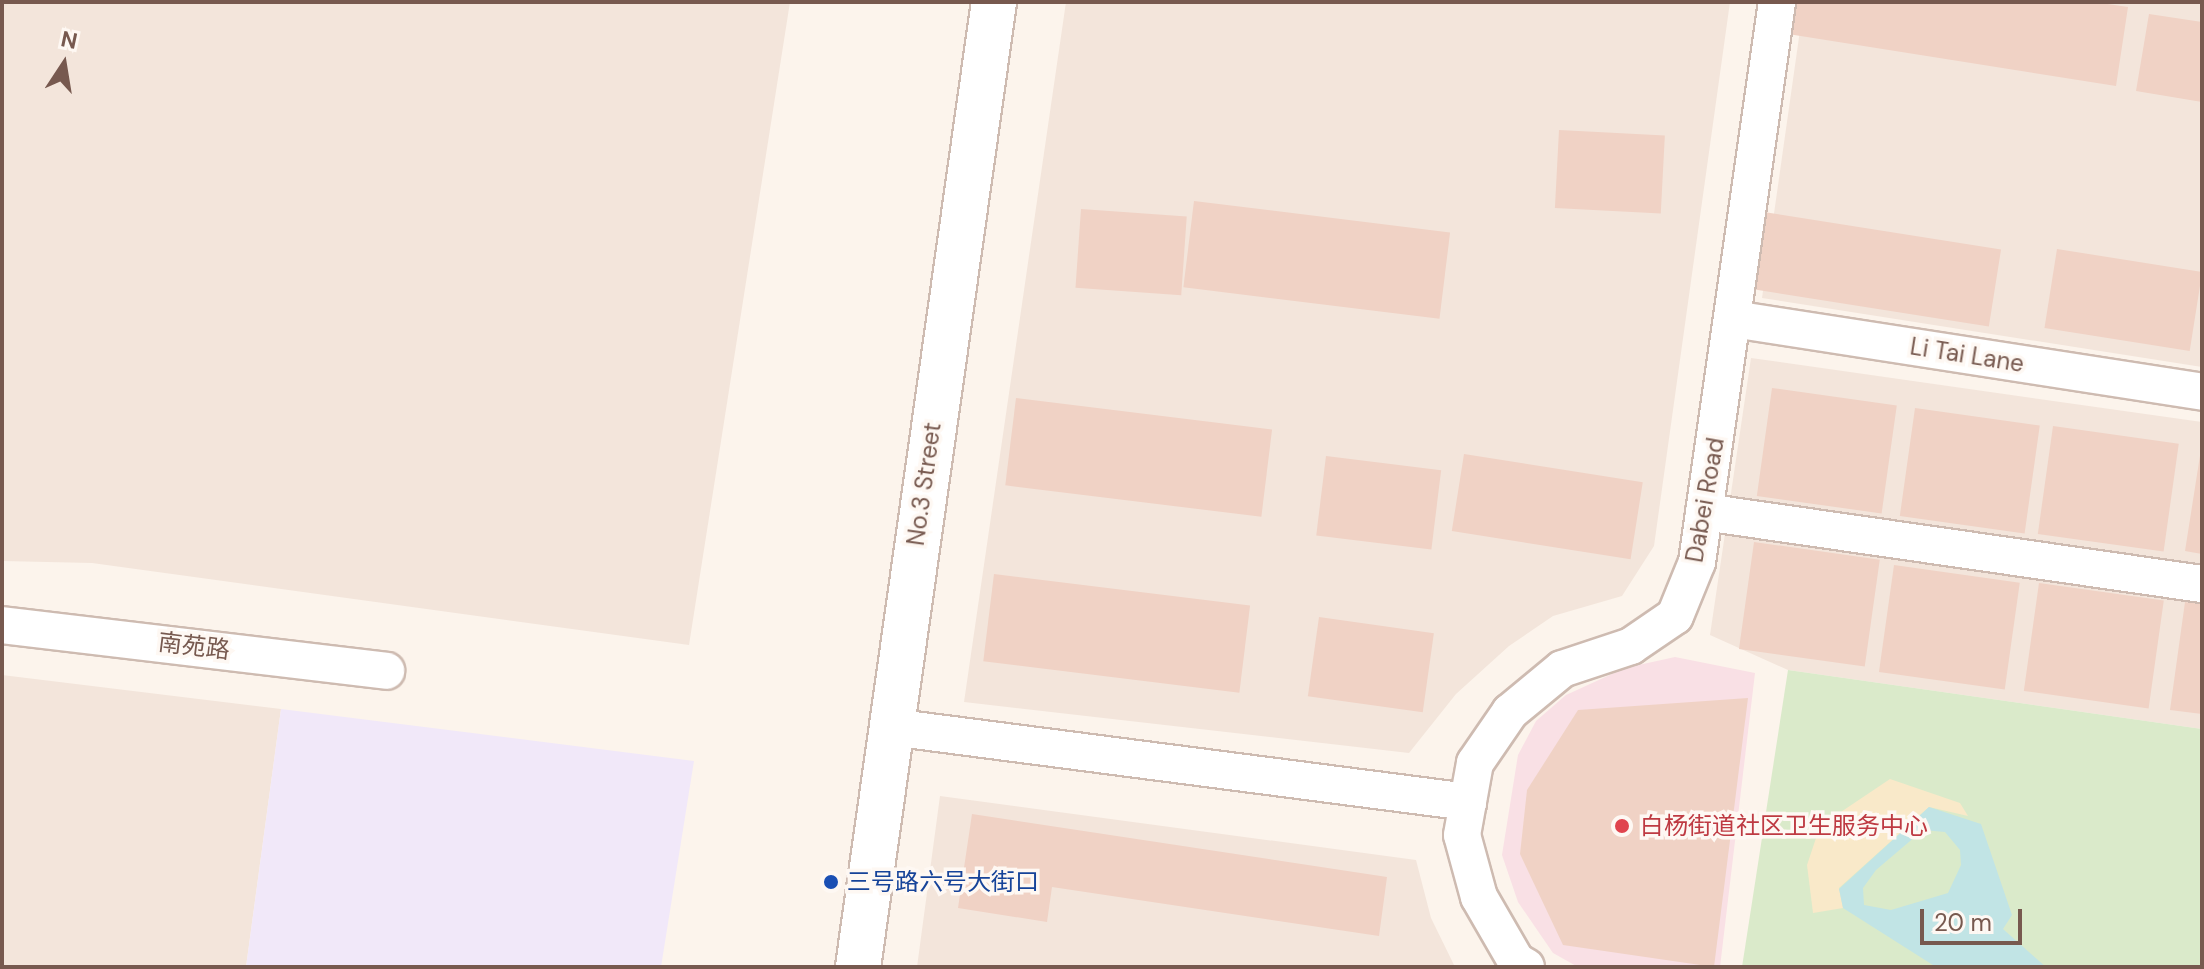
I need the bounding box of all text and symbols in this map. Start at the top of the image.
north arrow [24,24,104,104]
text: N [58,24,80,56]
street label: Li Tai Lane [1908,332,2026,378]
street label: No.3 Street [901,421,947,547]
street label: Dabei Road [1680,435,1730,565]
street label: 南苑路 [157,627,231,665]
place label: 白杨街道社区卫生服务中心 [1640,812,1928,840]
marker: 白杨街道社区卫生服务中心 [1611,815,1633,837]
place label: 三号路六号大街口 [847,868,1039,896]
marker: 三号路六号大街口 [822,873,840,891]
scale bar [1924,893,2026,943]
text: 20 m [1934,907,1992,938]

